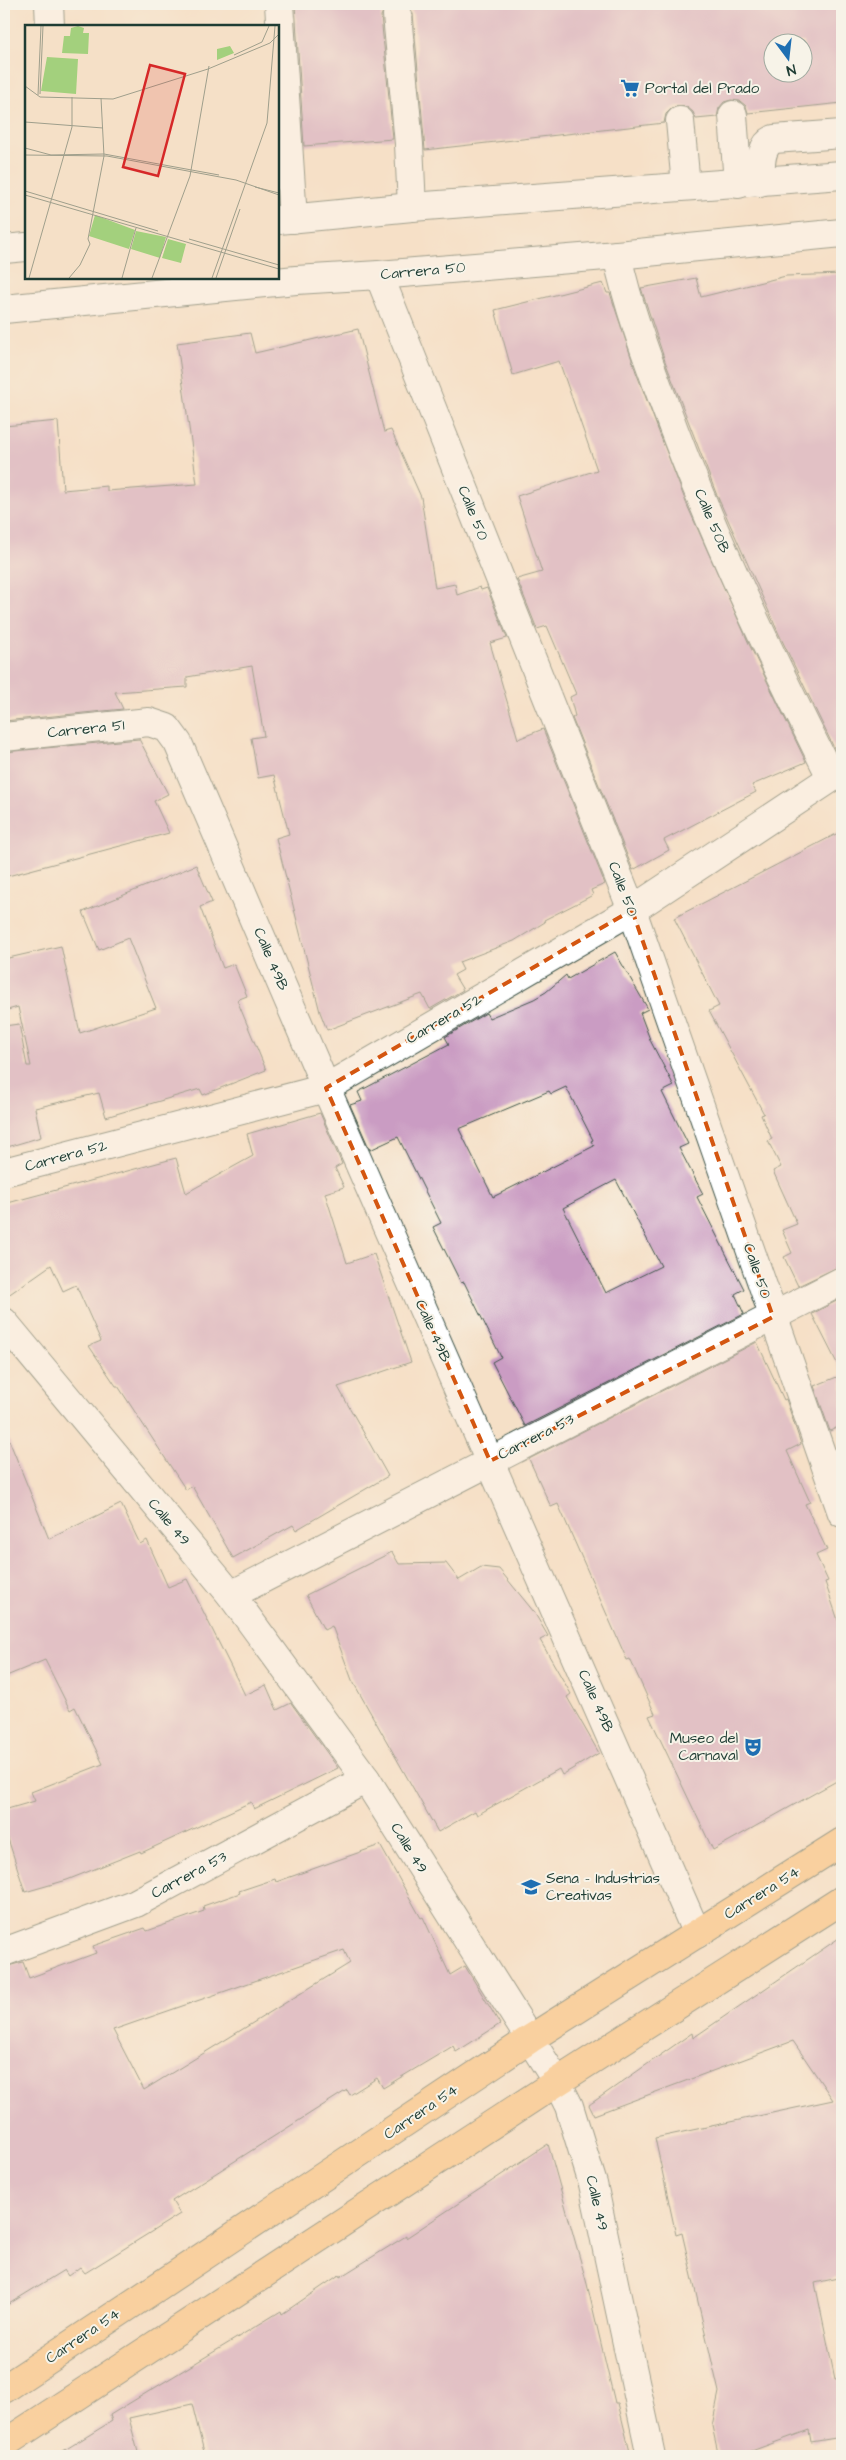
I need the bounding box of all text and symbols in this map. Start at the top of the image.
inset map [25,25,279,279]
north arrow [764,32,814,82]
text: N [784,59,798,80]
supermarket icon: Portal del Prado [619,77,641,99]
place label: Portal del Prado [645,78,760,99]
street label: Carrera 50 [380,257,467,285]
street label: Calle 50 [453,483,494,544]
street label: Calle 50B [689,486,735,557]
street label: Carrera 51 [46,715,126,743]
street label: Calle 50 [603,859,643,920]
street label: Calle 49B [248,924,294,994]
street label: Carrera 52 [402,989,486,1049]
street label: Carrera 52 [23,1135,110,1177]
street label: Calle 50 [738,1241,776,1302]
street label: Calle 49B [410,1296,456,1366]
street label: Carrera 53 [494,1409,578,1465]
street label: Calle 49 [143,1494,195,1550]
street label: Calle 49B [573,1666,619,1736]
place label: Museo del Carnaval [670,1728,738,1766]
theatre icon: Museo del Carnaval [742,1736,764,1758]
street label: Calle 49 [385,1819,433,1877]
street label: Carrera 53 [147,1846,231,1904]
street label: Carrera 54 [720,1861,804,1925]
place label: Sena - Industrias Creativas [546,1868,660,1906]
school or university icon: Sena - Industrias Creativas [520,1876,542,1898]
street label: Carrera 54 [380,2079,462,2145]
street label: Calle 49 [580,2173,614,2233]
street label: Carrera 54 [42,2303,124,2369]

